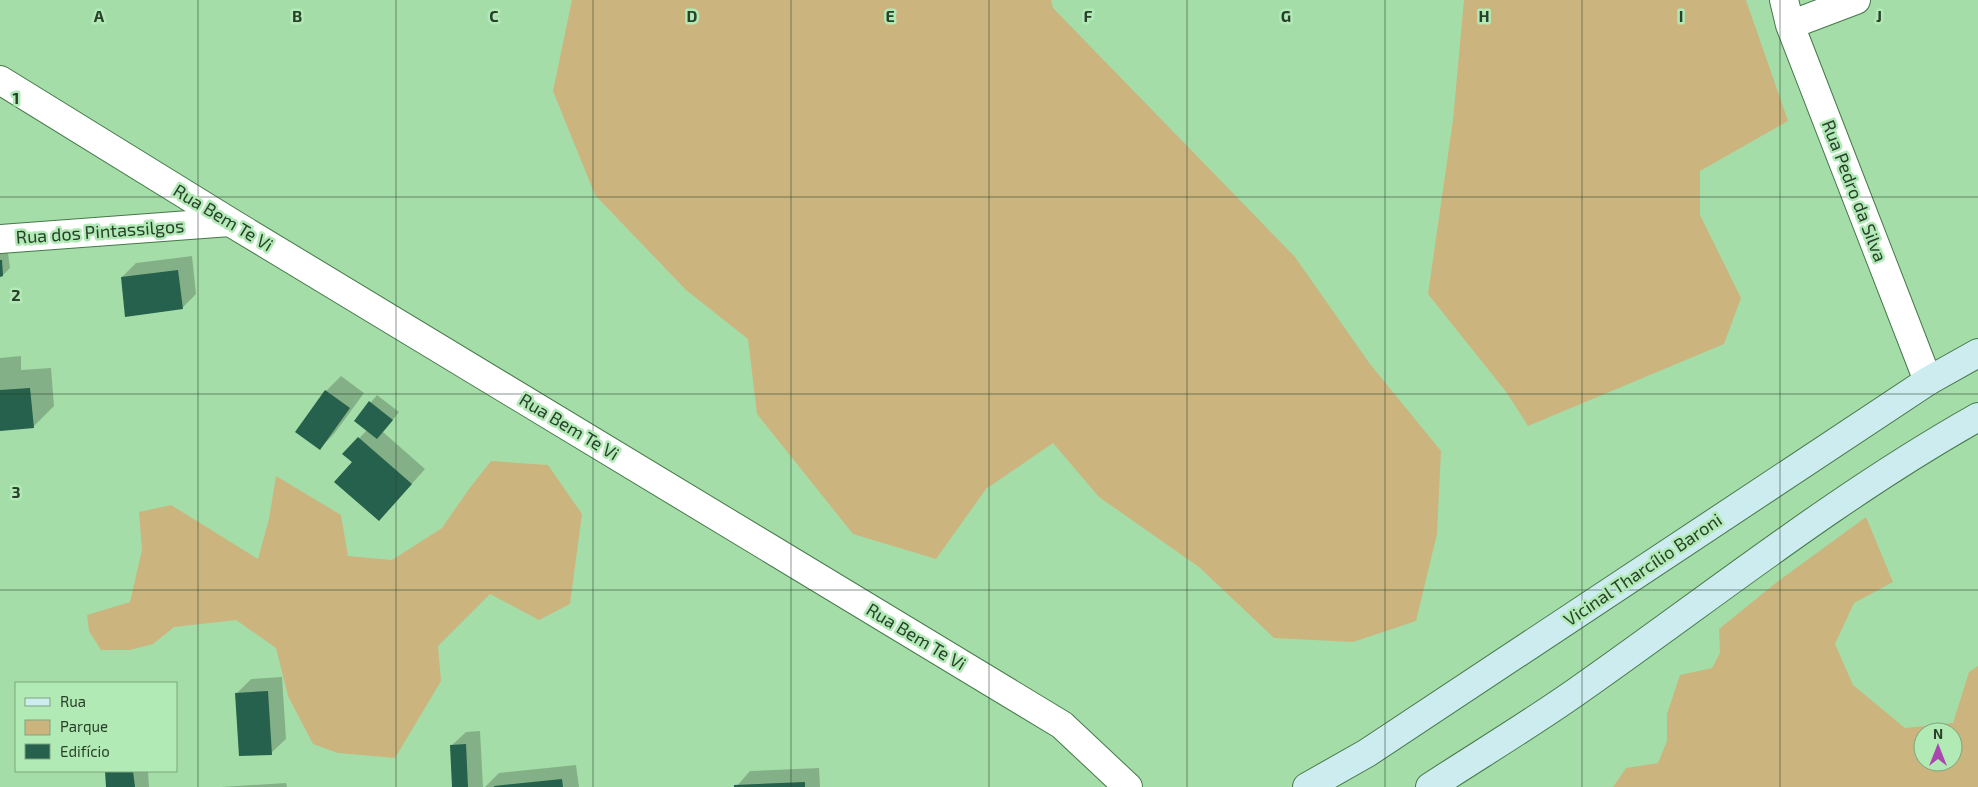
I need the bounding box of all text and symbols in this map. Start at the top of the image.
text: A [94,6,105,25]
text: B [292,6,302,25]
text: C [489,6,499,25]
text: D [687,6,698,25]
text: E [885,6,895,25]
text: F [1084,6,1093,25]
text: G [1281,6,1291,25]
text: H [1478,6,1490,25]
text: I [1679,6,1683,25]
text: J [1876,6,1882,25]
text: 1 [13,88,19,107]
street label: Rua Pedro da Silva [1818,117,1892,265]
street label: Rua Bem Te Vi [170,179,277,256]
street label: Rua dos Pintassilgos [15,214,185,248]
text: 2 [11,285,21,304]
street label: Rua Bem Te Vi [516,388,623,465]
text: 3 [11,482,21,501]
street label: Vicinal Tharcílio Baroni [1559,508,1726,630]
street label: Rua Bem Te Vi [863,598,970,675]
legend [15,682,178,772]
text: Rua [60,692,86,710]
text: Parque [60,717,108,735]
north arrow [1913,722,1963,772]
text: N [1933,725,1943,742]
text: Edifício [60,742,110,760]

